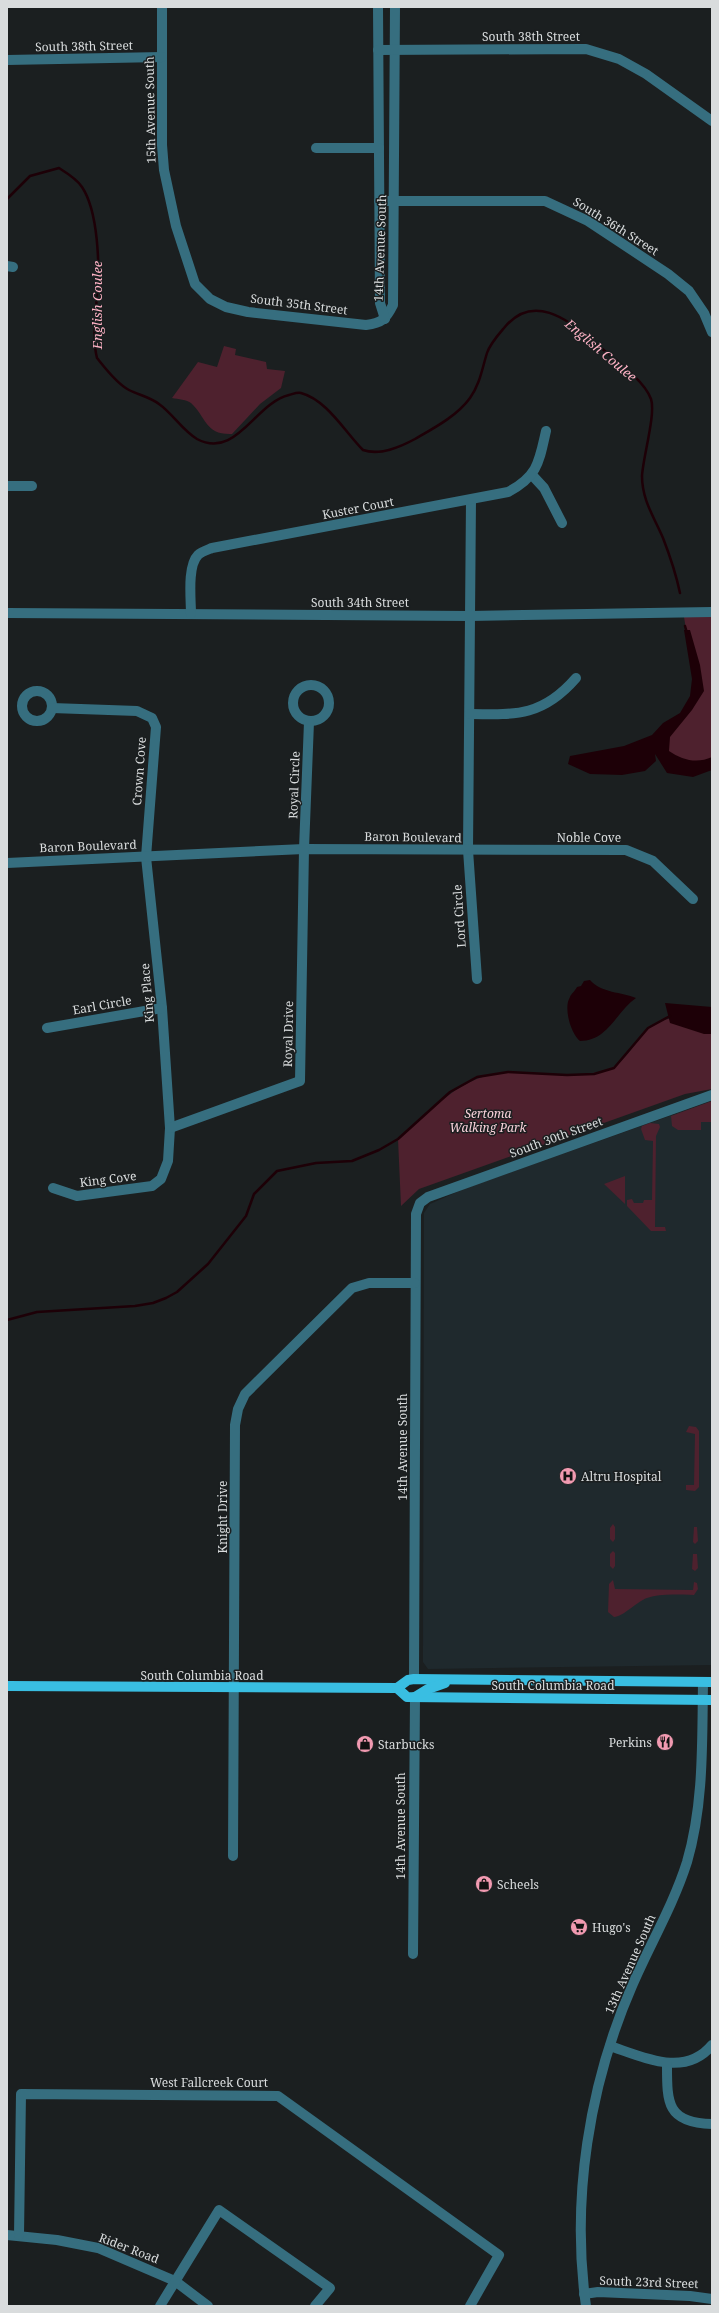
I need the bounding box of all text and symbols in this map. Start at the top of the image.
street label: South 38th Street [482,28,580,45]
street label: South 38th Street [35,37,133,55]
street label: 15th Avenue South [141,56,159,164]
street label: South 36th Street [570,193,662,259]
street label: 14th Avenue South [370,194,390,302]
water label: English Coulee [88,260,106,350]
street label: South 35th Street [249,290,349,318]
water label: English Coulee [561,314,641,386]
street label: Kuster Court [321,493,395,523]
street label: South 34th Street [311,594,409,611]
street label: Crown Cove [128,736,150,806]
street label: Royal Circle [284,751,304,819]
street label: Baron Boulevard [364,828,462,846]
street label: Noble Cove [557,829,621,846]
street label: Baron Boulevard [39,836,138,856]
street label: Lord Circle [448,884,470,948]
street label: King Place [136,963,158,1023]
street label: Earl Circle [71,991,133,1019]
street label: Royal Drive [279,1001,297,1067]
park label: Sertoma Walking Park [450,1105,528,1136]
street label: South 30th Street [507,1112,605,1162]
street label: King Cove [79,1167,137,1191]
street label: 14th Avenue South [394,1393,411,1501]
hospital icon: Altru Hospital [558,1466,578,1486]
place label: Altru Hospital [581,1468,662,1485]
street label: Knight Drive [214,1481,231,1554]
street label: South Columbia Road [140,1667,264,1684]
street label: South Columbia Road [491,1677,615,1694]
restaurant icon: Perkins [655,1732,675,1752]
shop icon: Starbucks [355,1734,375,1754]
place label: Perkins [609,1734,652,1751]
place label: Starbucks [378,1736,435,1753]
street label: 14th Avenue South [392,1772,409,1880]
shop icon: Scheels [474,1874,494,1894]
place label: Scheels [497,1876,539,1893]
street label: 13th Avenue South [600,1911,660,2016]
supermarket icon: Hugo's [569,1917,589,1937]
place label: Hugo's [592,1919,631,1936]
street label: West Fallcreek Court [150,2074,268,2091]
street label: Rider Road [96,2229,162,2267]
street label: South 23rd Street [599,2272,699,2292]

